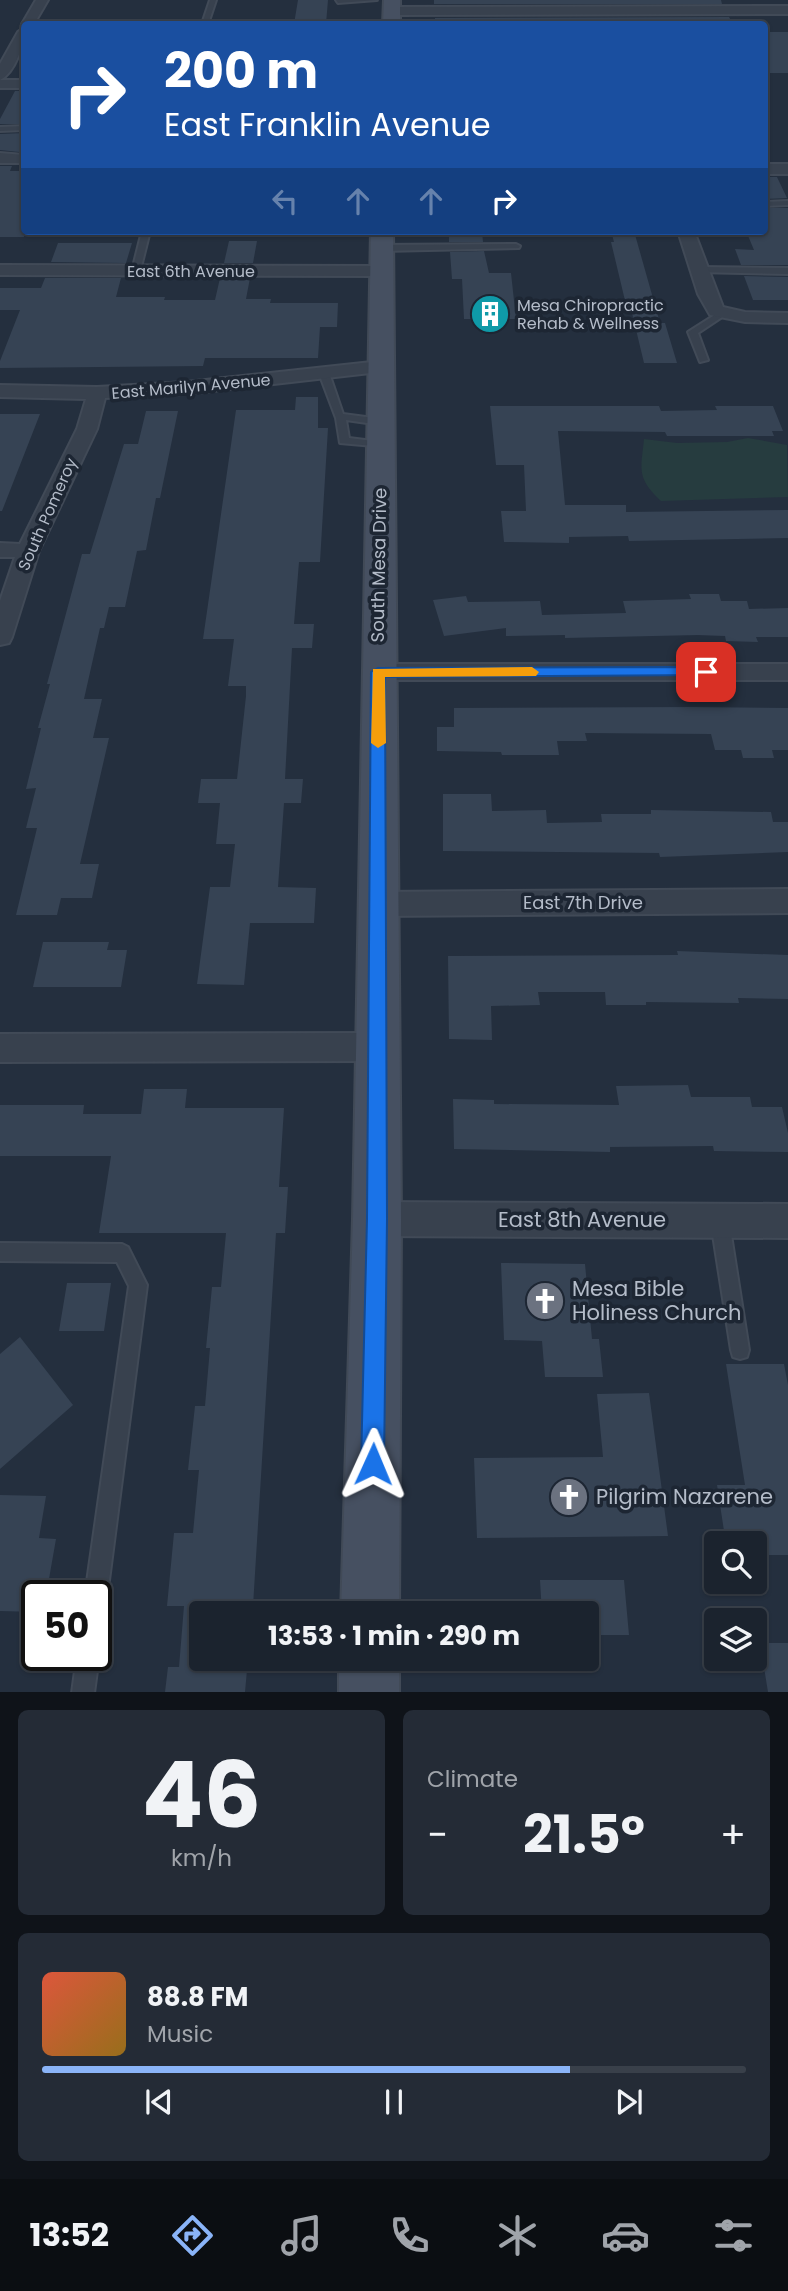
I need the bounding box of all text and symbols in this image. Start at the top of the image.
text: 200 m [164,37,318,105]
icon: right [49,49,140,140]
text: East Franklin Avenue [164,102,491,147]
icon: left [266,182,304,220]
icon: ahead [339,182,377,220]
icon: ahead [412,182,450,220]
icon: right [485,182,523,220]
street label: East 6th Avenue [127,260,255,283]
building icon: Mesa Chiropractic Rehab & Wellness [469,293,511,335]
place label: Mesa Chiropractic Rehab & Wellness [517,294,664,335]
street label: East Marilyn Avenue [111,368,272,405]
street label: South Pomeroy [12,454,83,574]
street label: South Mesa Drive [365,487,392,643]
pin [676,642,736,702]
icon: arrive [687,653,725,691]
street label: East 7th Drive [523,890,643,915]
street label: East 8th Avenue [498,1205,666,1234]
place label: Mesa Bible Holiness Church [572,1274,741,1327]
church icon: Mesa Bible Holiness Church [524,1280,566,1322]
position arrow [336,1427,410,1501]
church icon: Pilgrim Nazarene [548,1476,590,1518]
place label: Pilgrim Nazarene [596,1482,773,1511]
map controls [704,1531,767,1671]
button: search [704,1531,767,1594]
speed limit sign: 50 [21,1580,112,1671]
button: layers [704,1608,767,1671]
text: 13:53 · 1 min · 290 m [268,1618,520,1654]
text: 46 [142,1731,261,1859]
text: Climate [427,1763,518,1795]
text: 21.5° [523,1798,645,1871]
text: − [427,1808,448,1861]
text: + [720,1808,746,1861]
text: km/h [171,1842,232,1874]
text: 88.8 FM [147,1979,248,2015]
text: Music [147,2018,213,2050]
icon: previous [140,2083,178,2121]
icon: pause [375,2083,413,2121]
icon: next [610,2083,648,2121]
icon: directions [168,2211,217,2260]
icon: music [277,2211,326,2260]
icon: phone [385,2211,434,2260]
icon: climate [493,2211,542,2260]
icon: car [601,2211,650,2260]
icon: filters [709,2211,758,2260]
text: 13:52 [30,2212,109,2257]

